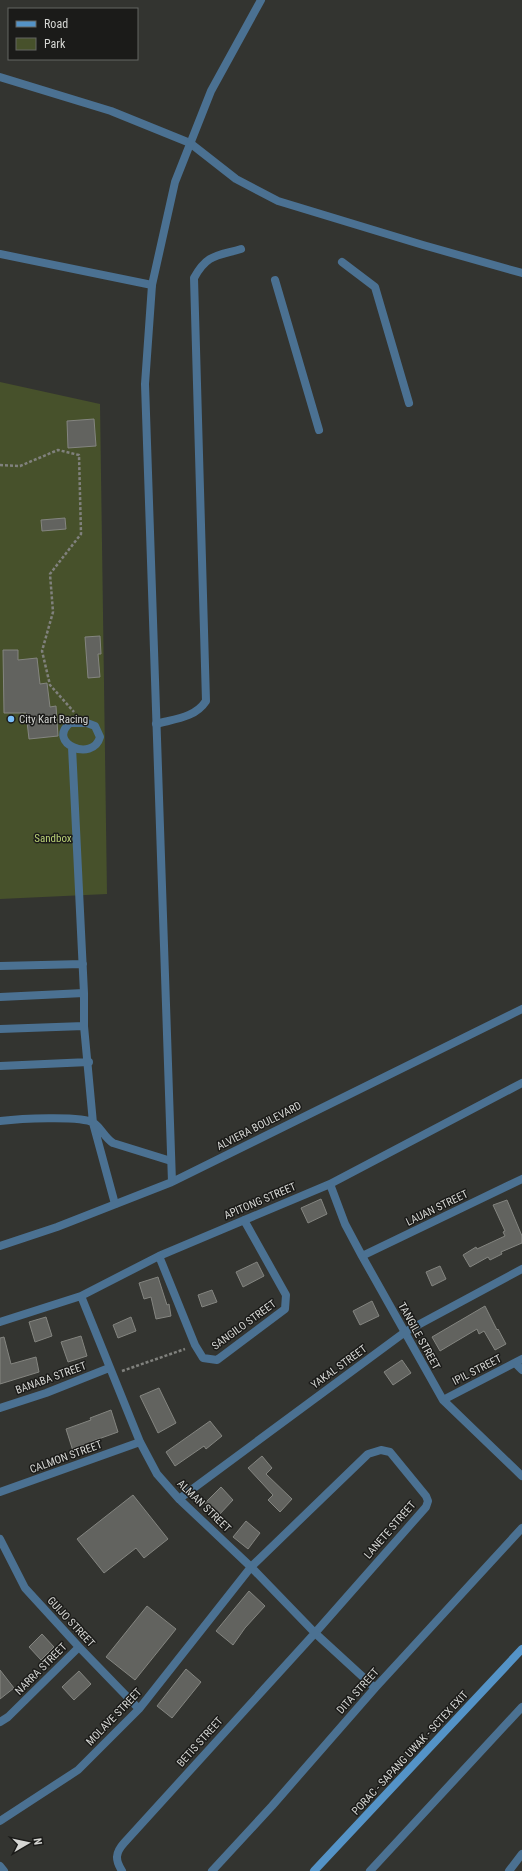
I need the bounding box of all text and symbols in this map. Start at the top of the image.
legend [8,8,138,60]
text: Road [44,17,68,31]
text: Park [44,37,66,51]
place label: City Kart Racing [19,713,88,726]
marker: City Kart Racing [6,714,16,724]
park label: Sandbox [34,832,72,845]
street label: ALVIERA BOULEVARD [214,1099,304,1153]
street label: APITONG STREET [222,1180,298,1222]
street label: LAUAN STREET [404,1187,470,1229]
street label: SANGILO STREET [209,1297,279,1353]
street label: TANGILE STREET [395,1300,443,1372]
street label: YAKAL STREET [309,1342,370,1392]
street label: IPIL STREET [450,1352,504,1388]
street label: BANABA STREET [14,1359,88,1397]
street label: CALMON STREET [28,1438,104,1476]
street label: ALMAN STREET [174,1477,234,1535]
street label: LANETE STREET [362,1498,419,1561]
street label: GUIJO STREET [44,1594,98,1650]
street label: NARRA STREET [12,1640,70,1698]
street label: DITA STREET [334,1665,382,1717]
street label: MOLAVE STREET [84,1686,145,1748]
street label: PORAC - SAPANG UWAK - SCTEX EXIT [349,1688,471,1818]
street label: BETIS STREET [174,1714,226,1770]
north arrow [8,1823,48,1863]
text: N [30,1837,44,1846]

